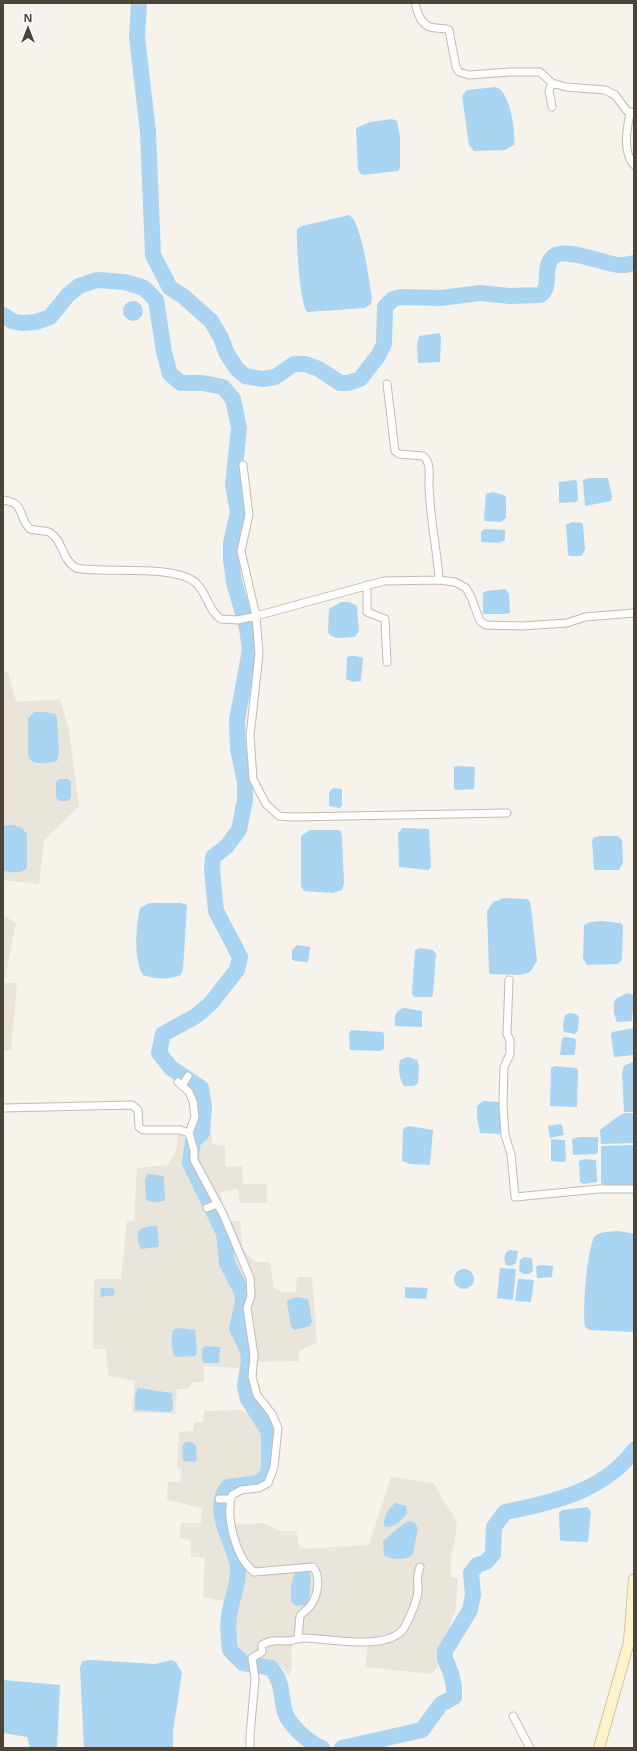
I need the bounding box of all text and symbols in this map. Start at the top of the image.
north arrow [8,8,48,48]
text: N [24,10,32,25]

